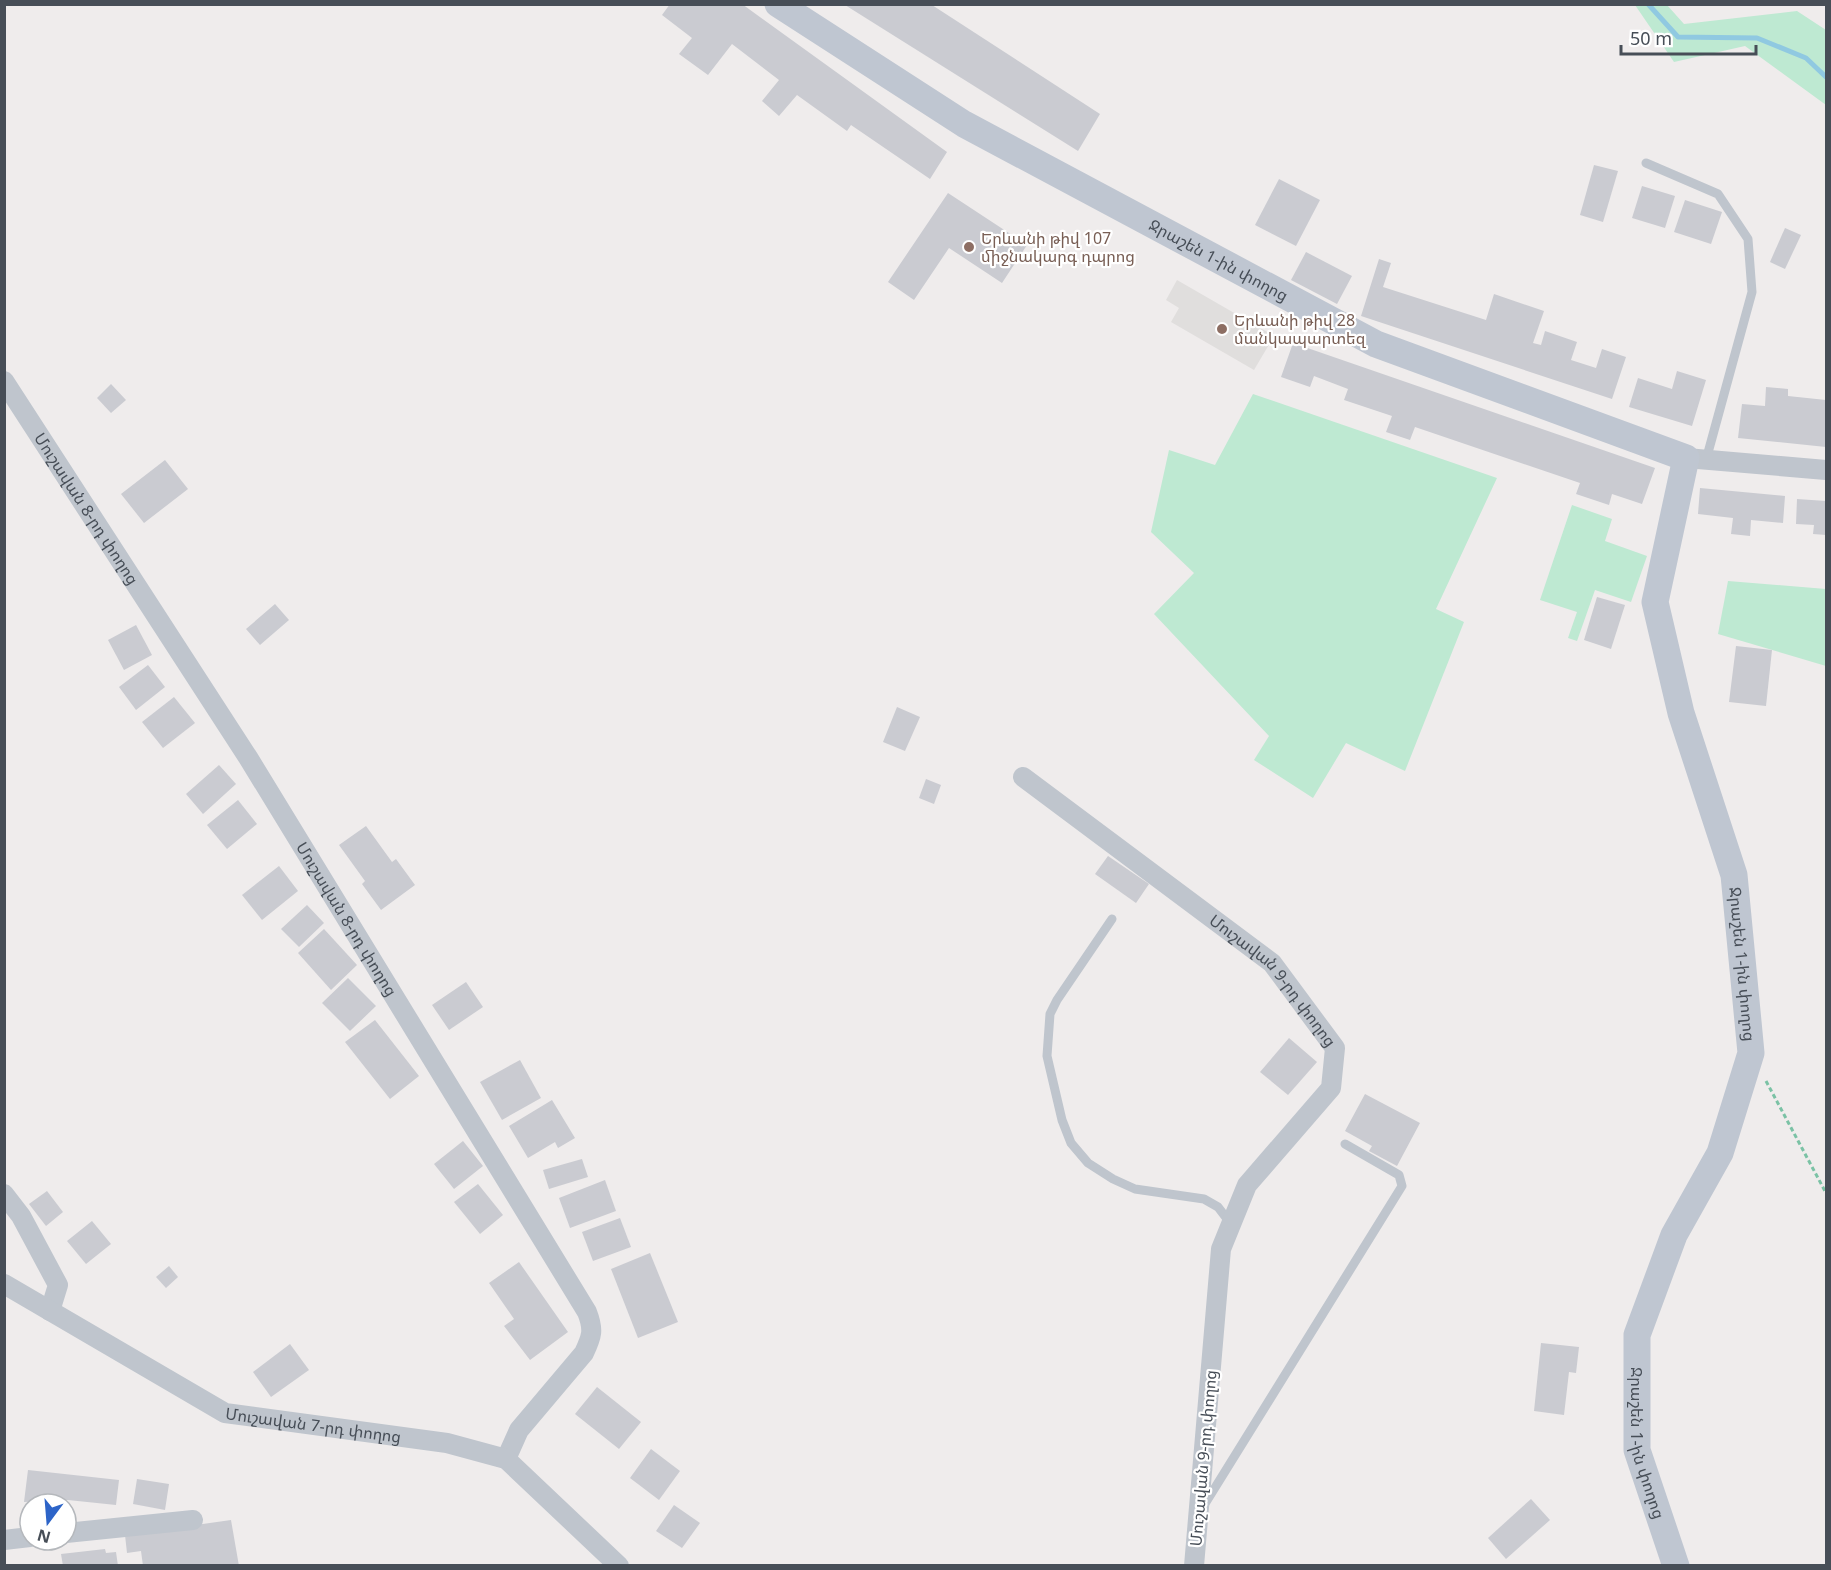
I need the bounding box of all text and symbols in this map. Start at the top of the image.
scale bar [1621,18,1756,56]
text: 50 m [1630,26,1672,50]
street label: Ջրաշեն 1-ին փողոց [1145,214,1292,306]
place label: Երևանի թիվ 107 միջնակարգ դպրոց [981,227,1135,267]
marker: Երևանի թիվ 107 միջնակարգ դպրոց [962,240,976,254]
place label: Երևանի թիվ 28 մանկապարտեզ [1234,309,1367,349]
marker: Երևանի թիվ 28 մանկապարտեզ [1215,322,1229,336]
street label: Մուշավան 8-րդ փողոց [29,428,144,589]
street label: Մուշավան 8-րդ փողոց [291,838,402,1000]
street label: Ջրաշեն 1-ին փողոց [1724,886,1761,1042]
street label: Մուշավան 9-րդ փողոց [1205,909,1341,1051]
street label: Ջրաշեն 1-ին փողոց [1625,1367,1670,1522]
street label: Մուշավան 9-րդ փողոց [1184,1369,1222,1547]
street label: Մուշավան 7-րդ փողոց [224,1402,403,1448]
north arrow [18,1492,78,1552]
text: N [35,1524,53,1549]

